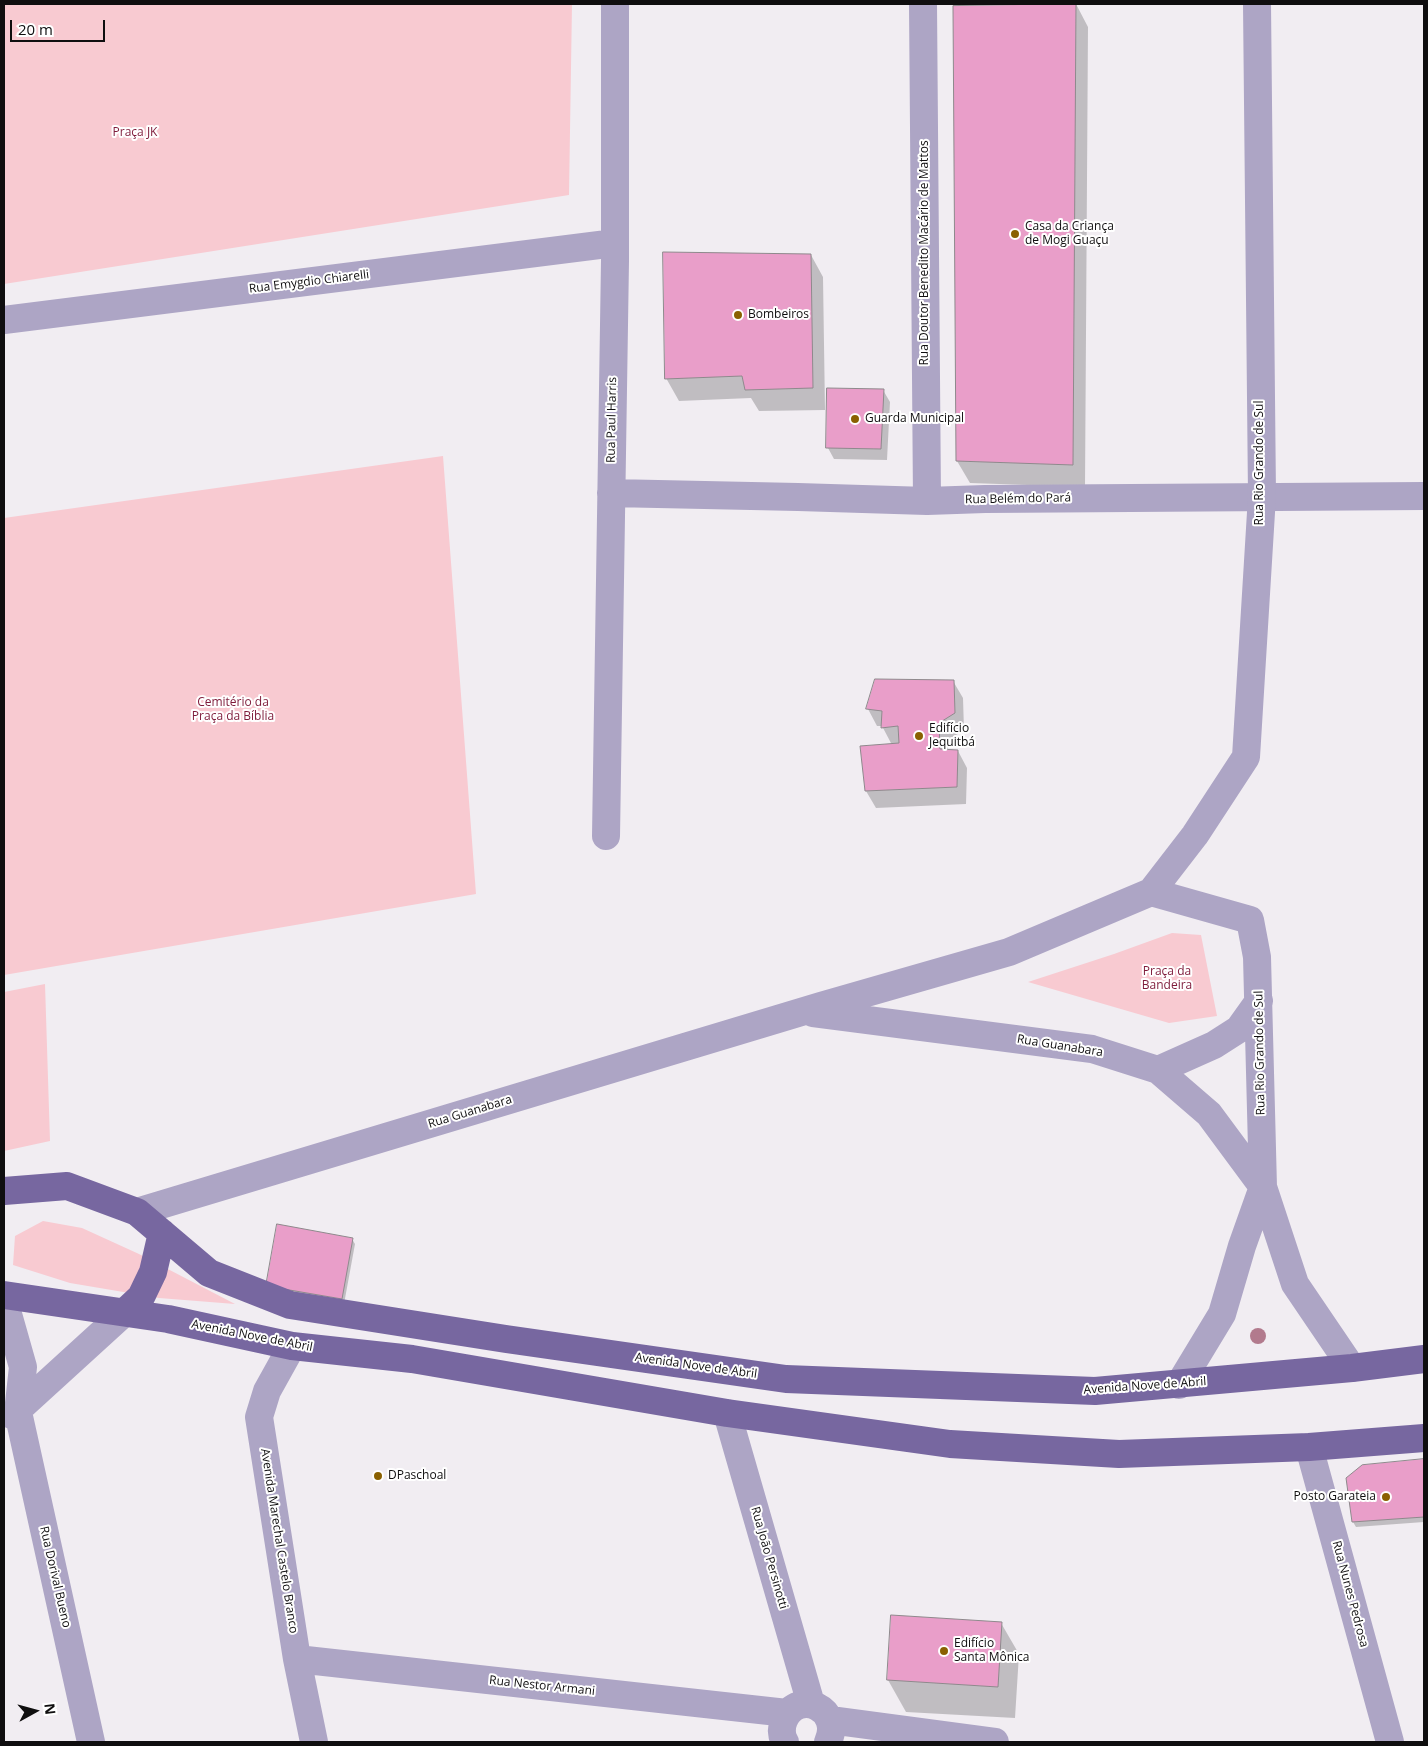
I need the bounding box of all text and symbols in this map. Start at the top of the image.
scale bar [12,10,108,42]
text: 20 m [18,19,53,39]
park label: Praça JK [113,126,157,140]
street label: Rua Doutor Benedito Macário de Mattos [918,140,932,366]
place label: Casa da Criança de Mogi Guaçu [1025,220,1114,248]
marker: Casa da Criança de Mogi Guaçu [1009,228,1021,240]
street label: Rua Emygdio Chiarelli [248,267,370,297]
place label: Bombeiros [748,308,809,322]
marker: Bombeiros [732,309,744,321]
street label: Rua Paul Harris [604,377,620,463]
street label: Rua Rio Grando de Sul [1253,401,1267,525]
place label: Guarda Municipal [865,412,964,426]
marker: Guarda Municipal [849,413,861,425]
street label: Rua Belém do Pará [965,491,1071,507]
park label: Cemitério da Praça da Bíblia [192,696,274,724]
place label: Edifício Jequitbá [929,722,975,750]
marker: Edifício Jequitbá [913,730,925,742]
park label: Praça da Bandeira [1142,965,1192,993]
street label: Rua Rio Grando de Sul [1252,990,1268,1116]
street label: Rua Guanabara [1016,1032,1104,1060]
street label: Rua Guanabara [426,1092,514,1132]
street label: Avenida Nove de Abril [190,1317,314,1355]
street label: Avenida Nove de Abril [634,1350,758,1382]
street label: Avenida Nove de Abril [1083,1375,1207,1397]
street label: Avenida Marechal Castelo Branco [257,1448,301,1634]
place label: DPaschoal [388,1469,446,1483]
marker: DPaschoal [372,1470,384,1482]
place label: Posto Garateia [1294,1490,1376,1504]
marker: Posto Garateia [1380,1491,1392,1503]
street label: Rua João Persinotti [748,1505,790,1611]
street label: Rua Dorival Bueno [36,1525,74,1629]
street label: Rua Nunes Pedrosa [1329,1539,1371,1649]
place label: Edifício Santa Mônica [954,1637,1029,1665]
marker: Edifício Santa Mônica [938,1645,950,1657]
street label: Rua Nestor Armani [488,1673,596,1699]
north arrow [10,1686,60,1736]
text: N [40,1702,61,1716]

